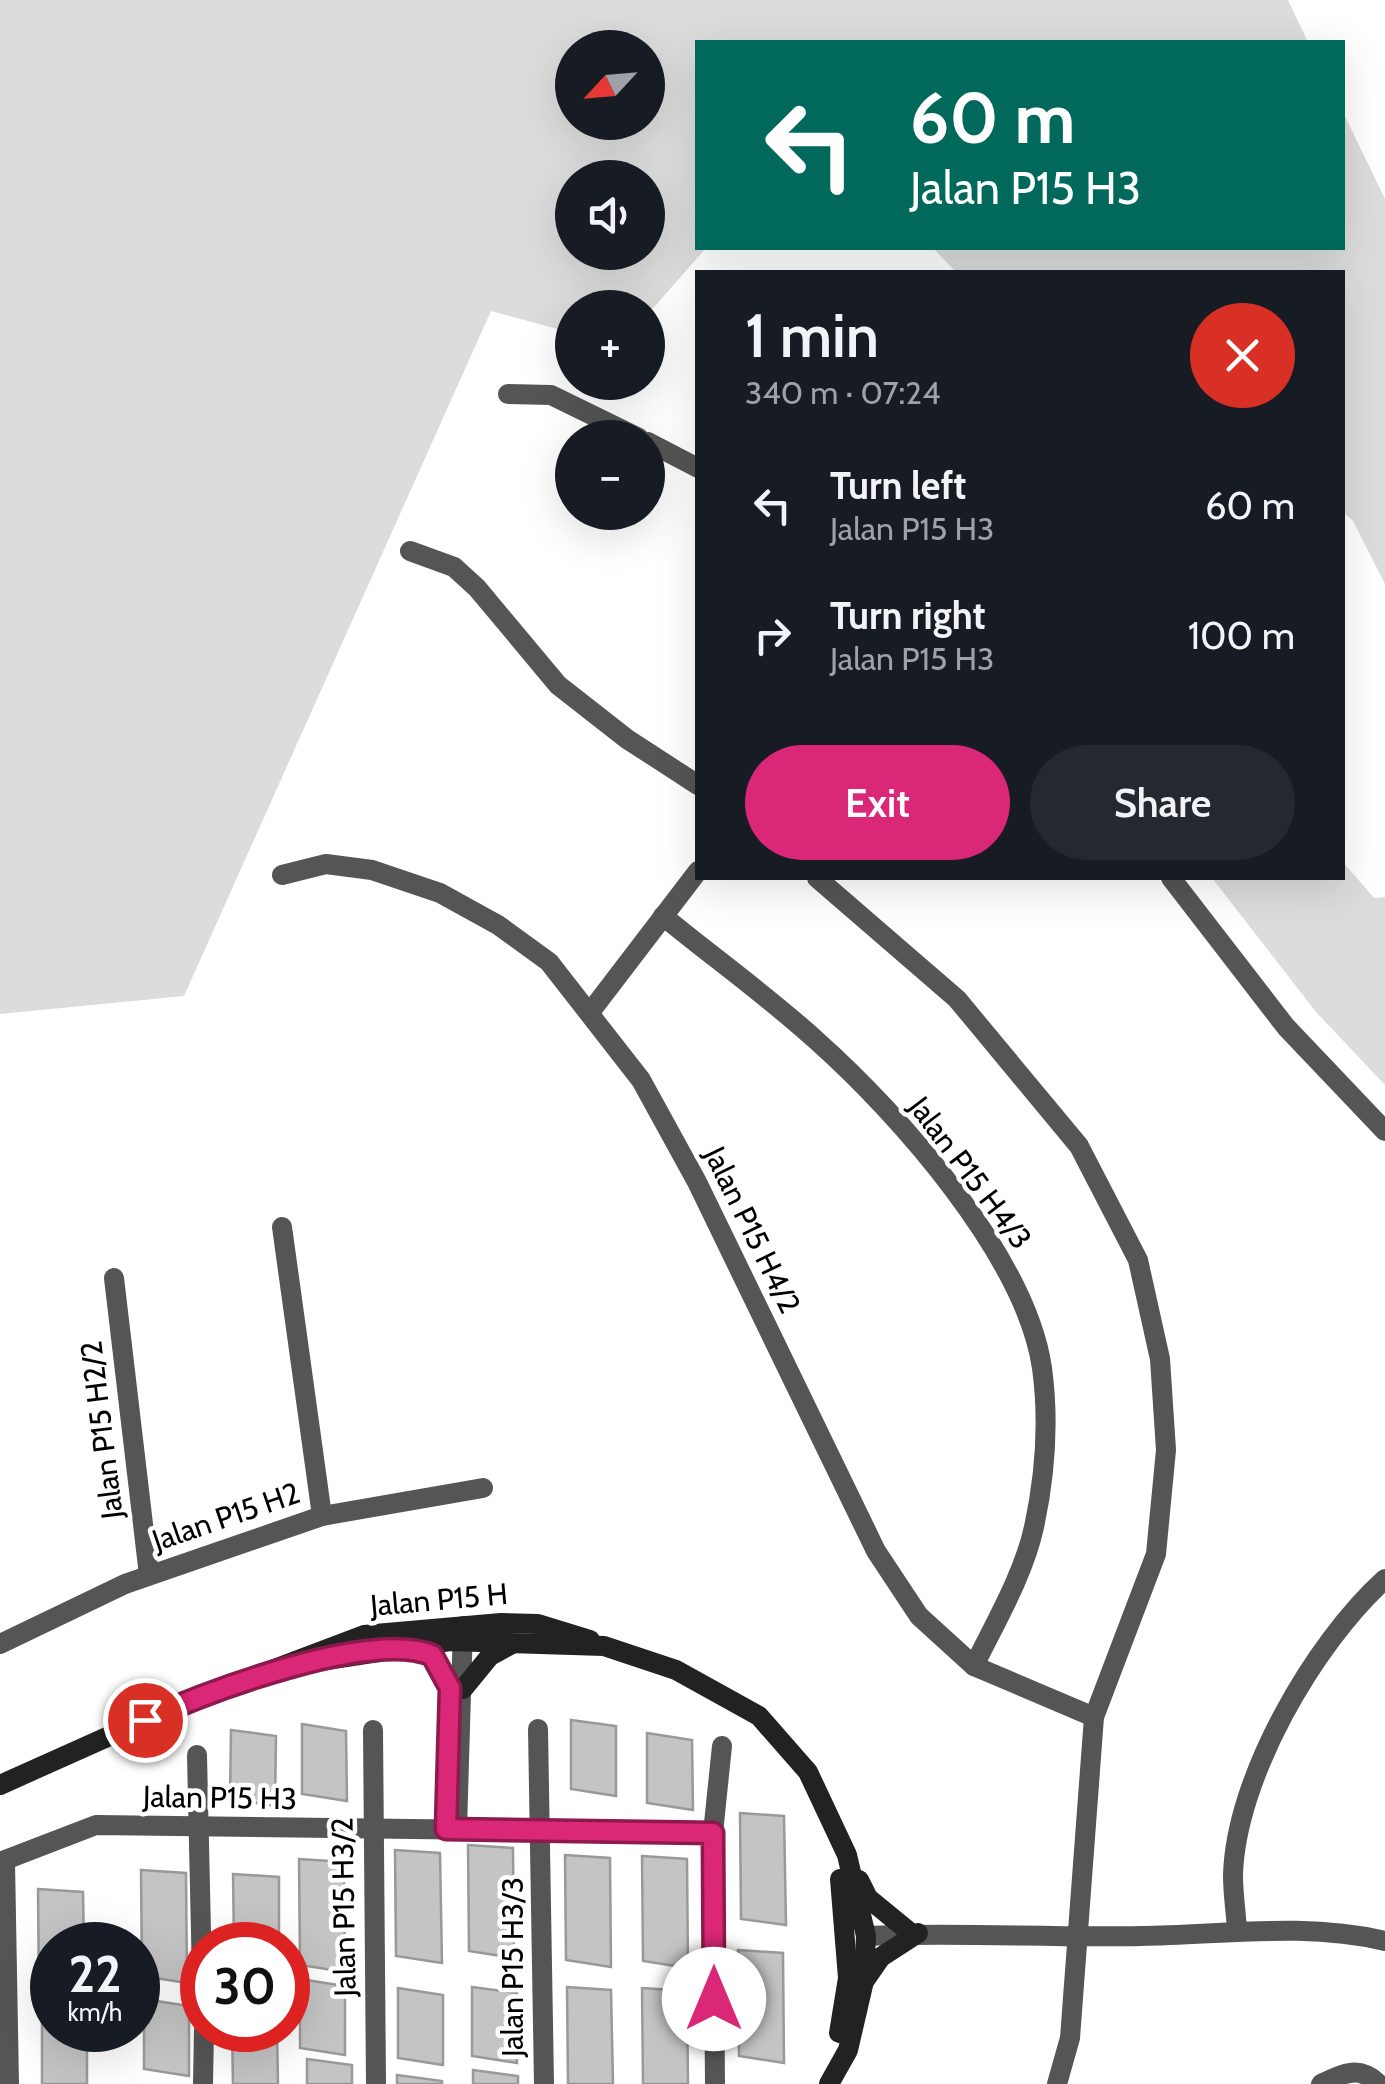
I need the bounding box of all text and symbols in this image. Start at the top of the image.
north arrow [555,30,665,140]
map controls [555,30,665,530]
text: 60 m [910,75,1075,161]
icon: left [745,80,875,210]
button: sound [555,160,665,270]
text: Jalan P15 H3 [910,161,1141,215]
button: + [555,290,665,400]
text: 1 min [745,299,879,372]
button: close [1190,303,1295,408]
text: 340 m · 07:24 [745,373,940,412]
button: − [555,420,665,530]
text: Turn left [830,462,966,509]
icon: left [745,478,800,533]
text: 60 m [1205,482,1295,529]
text: Jalan P15 H3 [830,509,994,548]
text: Turn right [830,592,986,639]
icon: right [745,608,800,663]
text: 100 m [1188,612,1295,659]
text: Jalan P15 H3 [830,639,994,678]
button: Exit [745,745,1010,860]
button: Share [1030,745,1295,860]
street label: Jalan P15 H4/3 [901,1088,1040,1256]
street label: Jalan P15 H4/2 [696,1140,809,1319]
street label: Jalan P15 H2/2 [72,1339,131,1522]
street label: Jalan P15 H2 [146,1474,304,1559]
street label: Jalan P15 H [368,1575,509,1624]
pin [103,1678,188,1763]
icon: arrive [118,1693,173,1748]
street label: Jalan P15 H3 [142,1778,297,1817]
street label: Jalan P15 H3/2 [323,1817,364,1998]
street label: Jalan P15 H3/3 [494,1877,531,2058]
speed limit sign: 30 [180,1922,310,2052]
text: 22 [69,1944,121,2005]
position arrow [662,1947,766,2051]
text: km/h [68,1997,122,2027]

